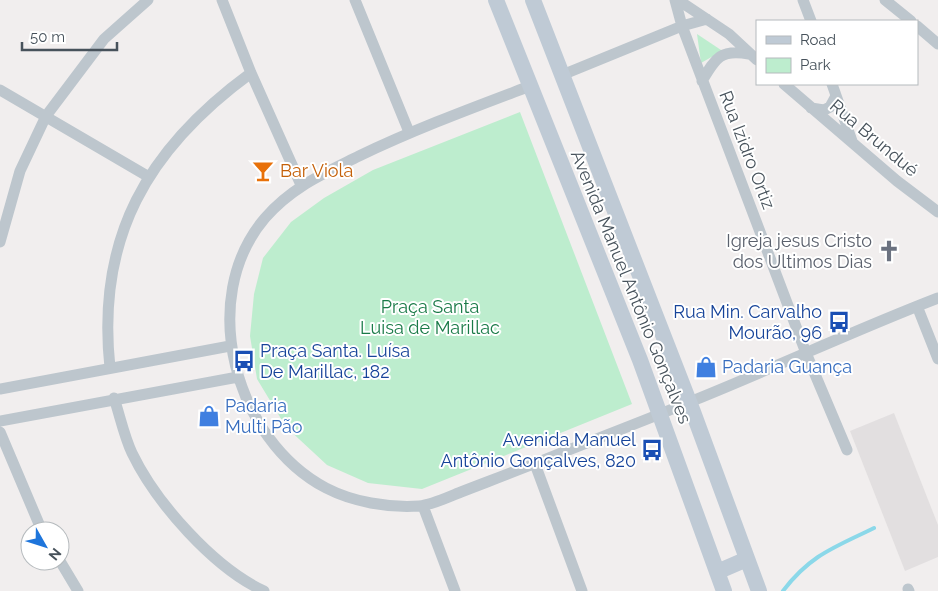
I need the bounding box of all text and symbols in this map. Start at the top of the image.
scale bar [22,20,118,52]
legend [756,20,918,85]
text: 50 m [30,28,65,46]
text: Road [800,31,836,49]
text: Park [800,56,831,74]
street label: Rua Izidro Ortiz [715,88,780,212]
street label: Rua Brundué [826,95,923,181]
street label: Avenida Manuel Antônio Gonçalves [567,147,696,427]
bar icon: Bar Viola [250,158,276,184]
place label: Bar Viola [280,160,353,181]
place label: Igreja jesus Cristo dos Ultimos Dias [726,230,872,272]
church icon: Igreja jesus Cristo dos Ultimos Dias [876,238,902,264]
park label: Praça Santa Luisa de Marillac [360,296,500,338]
place label: Rua Min. Carvalho Mourão, 96 [673,301,822,343]
bus stop icon: Rua Min. Carvalho Mourão, 96 [826,309,852,335]
place label: Praça Santa. Luísa De Marillac, 182 [260,340,410,382]
bus stop icon: Praça Santa. Luísa De Marillac, 182 [231,348,257,374]
shop icon: Padaria Guança [693,354,719,380]
place label: Padaria Guança [722,356,852,377]
place label: Padaria Multi Pão [225,395,303,437]
shop icon: Padaria Multi Pão [196,403,222,429]
place label: Avenida Manuel Antônio Gonçalves, 820 [441,429,636,471]
bus stop icon: Avenida Manuel Antônio Gonçalves, 820 [639,437,665,463]
north arrow [20,521,70,571]
text: N [46,545,65,563]

